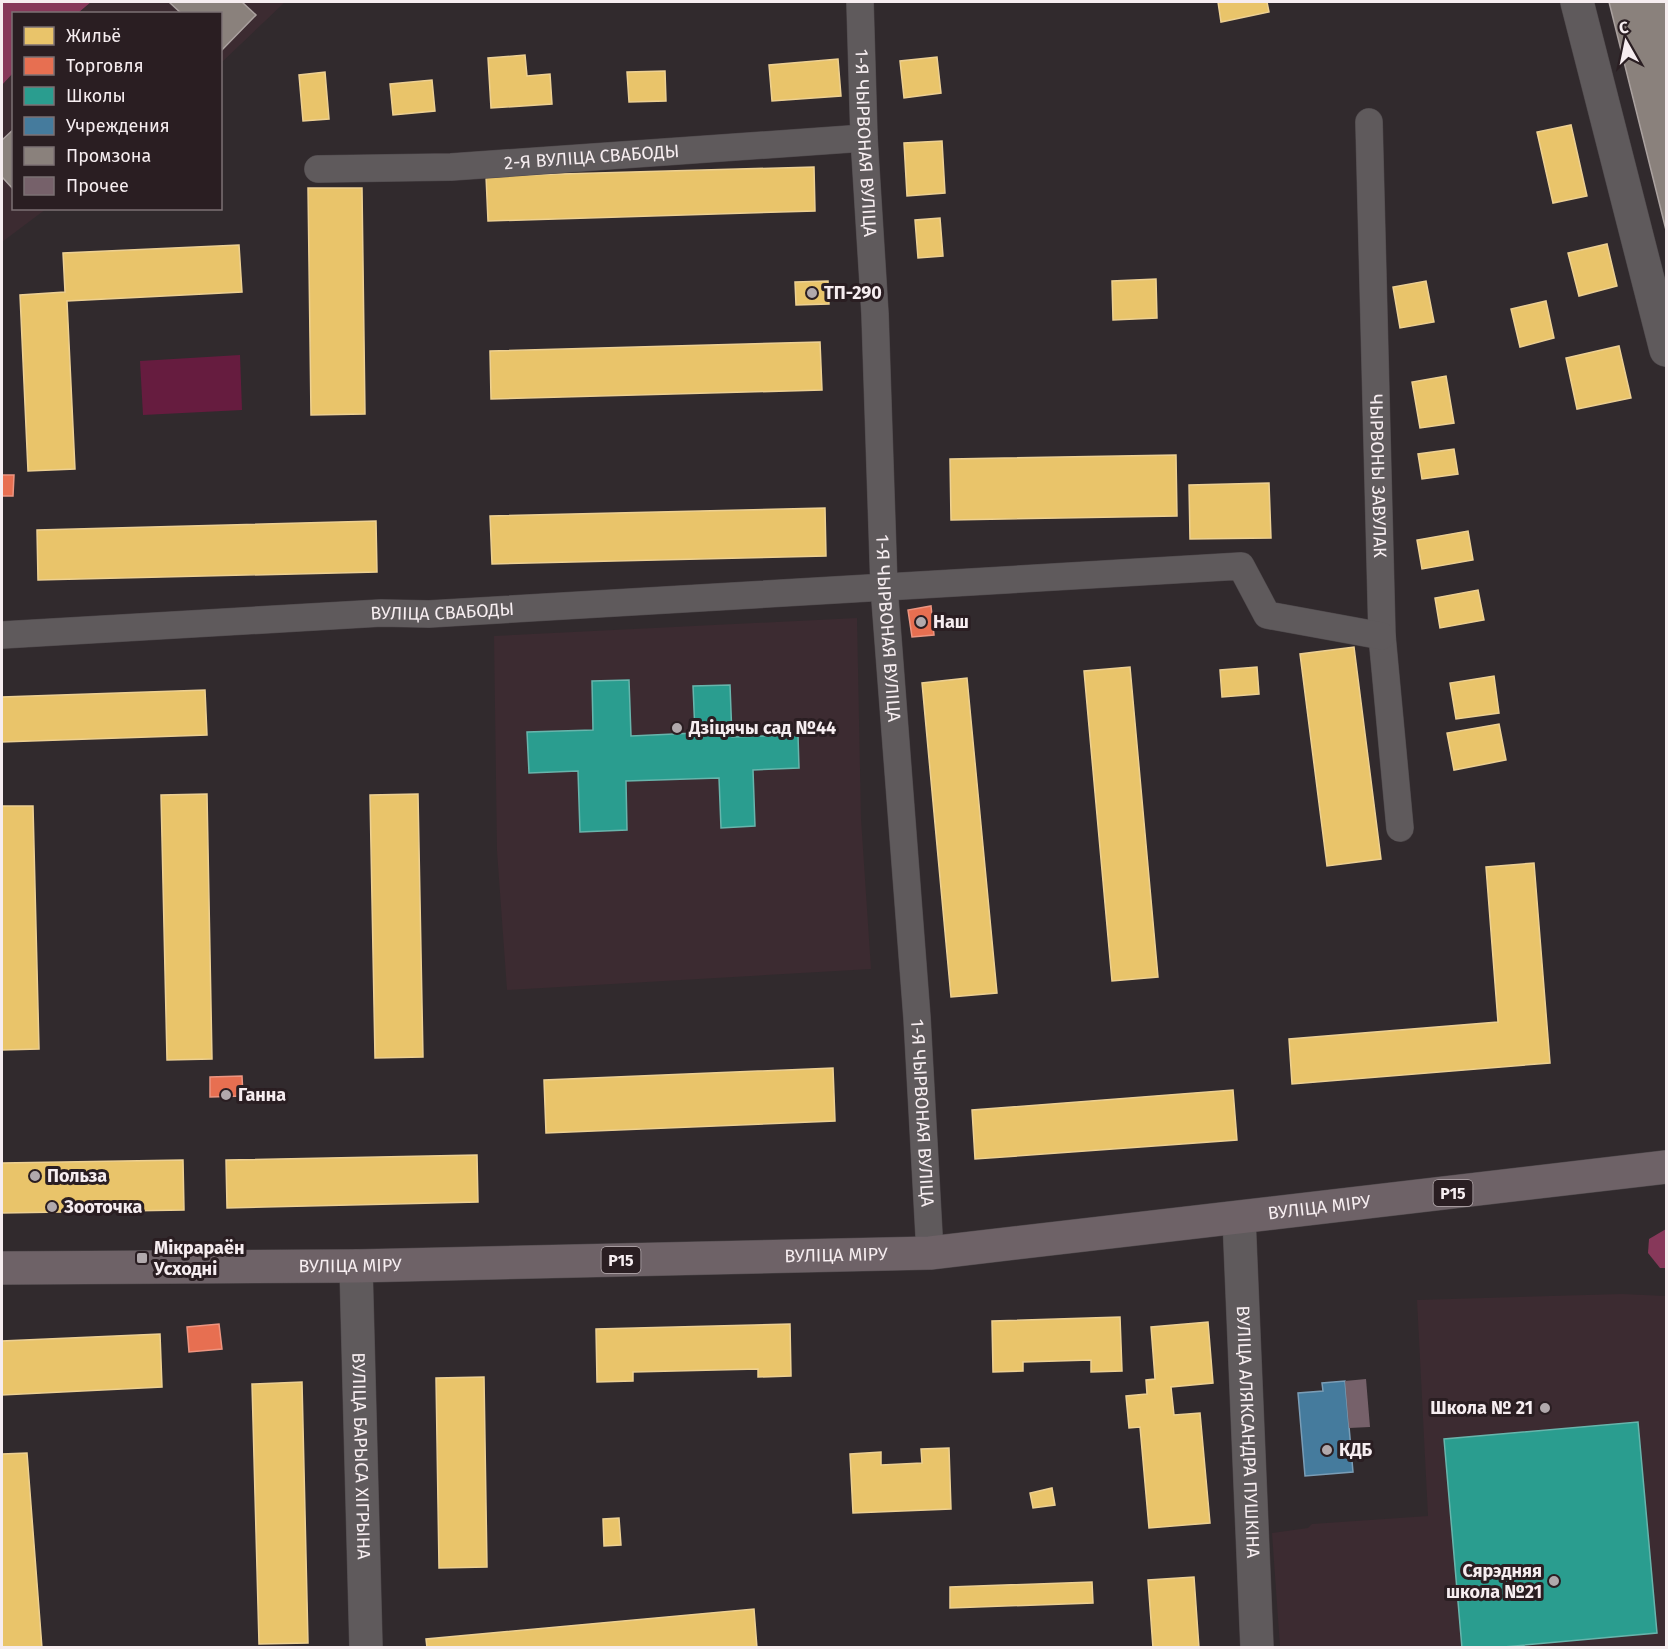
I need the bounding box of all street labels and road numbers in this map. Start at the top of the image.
street label: 1-Я ЧЫРВОНАЯ ВУЛІЦА [850,49,881,238]
street label: 2-Я ВУЛІЦА СВАБОДЫ [503,140,680,174]
street label: ЧЫРВОНЫ ЗАВУЛАК [1365,394,1391,558]
street label: 1-Я ЧЫРВОНАЯ ВУЛІЦА [871,534,905,723]
street label: ВУЛІЦА СВАБОДЫ [370,598,515,625]
street label: 1-Я ЧЫРВОНАЯ ВУЛІЦА [906,1019,938,1208]
road number: Р15 [1434,1180,1472,1206]
street label: ВУЛІЦА МІРУ [1267,1191,1372,1224]
street label: ВУЛІЦА МІРУ [784,1243,888,1267]
road number: Р15 [602,1247,640,1273]
street label: ВУЛІЦА МІРУ [298,1254,402,1277]
street label: ВУЛІЦА АЛЯКСАНДРА ПУШКІНА [1232,1305,1264,1559]
street label: ВУЛІЦА БАРЫСА ХІГРЫНА [347,1352,375,1560]

